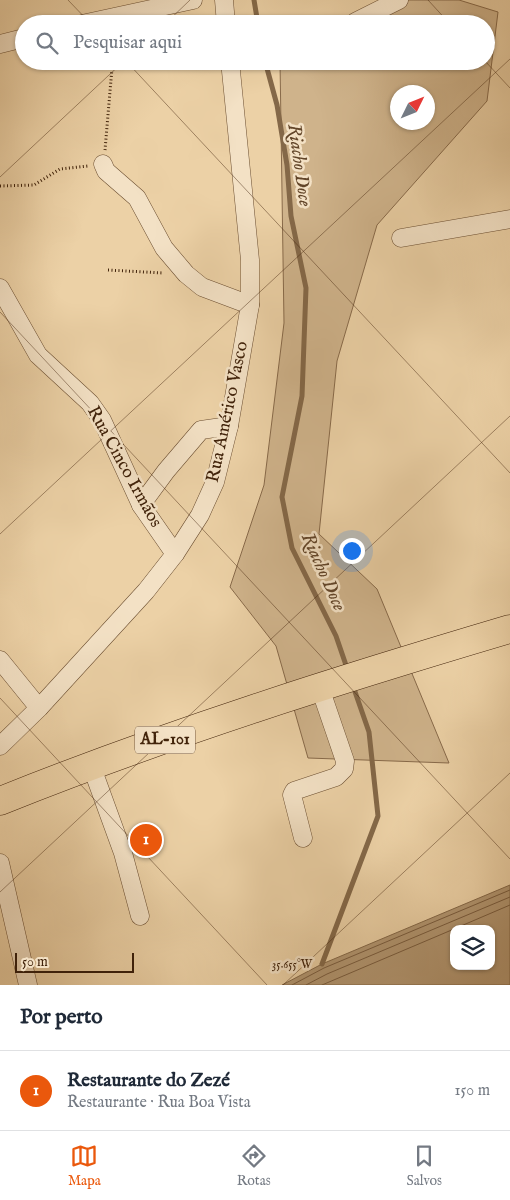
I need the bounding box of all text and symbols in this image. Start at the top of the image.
search box [15,15,495,70]
icon: search [33,29,61,57]
text: Pesquisar aqui [73,31,182,55]
north arrow [390,85,435,130]
water label: Riacho Doce [281,122,317,209]
street label: Rua Américo Vasco [202,339,254,485]
street label: Rua Cinco Irmãos [81,402,167,532]
water label: Riacho Doce [295,529,351,616]
your location [339,538,365,564]
road number: AL-101 [135,726,195,754]
pin: 1 [130,821,162,859]
map controls [450,925,495,970]
button: layers [450,925,495,970]
scale bar [15,950,134,973]
text: 50 m [22,953,48,971]
text: 35.655°W [272,957,313,972]
text: Por perto [20,1004,102,1031]
text: Restaurante do Zezé [67,1069,230,1093]
text: 1 [33,1081,39,1101]
text: 150 m [455,1081,490,1101]
text: Restaurante · Rua Boa Vista [67,1093,251,1113]
tab: Mapa [68,1142,101,1190]
tab: Rotas [237,1142,271,1190]
tab: Salvos [407,1142,442,1190]

